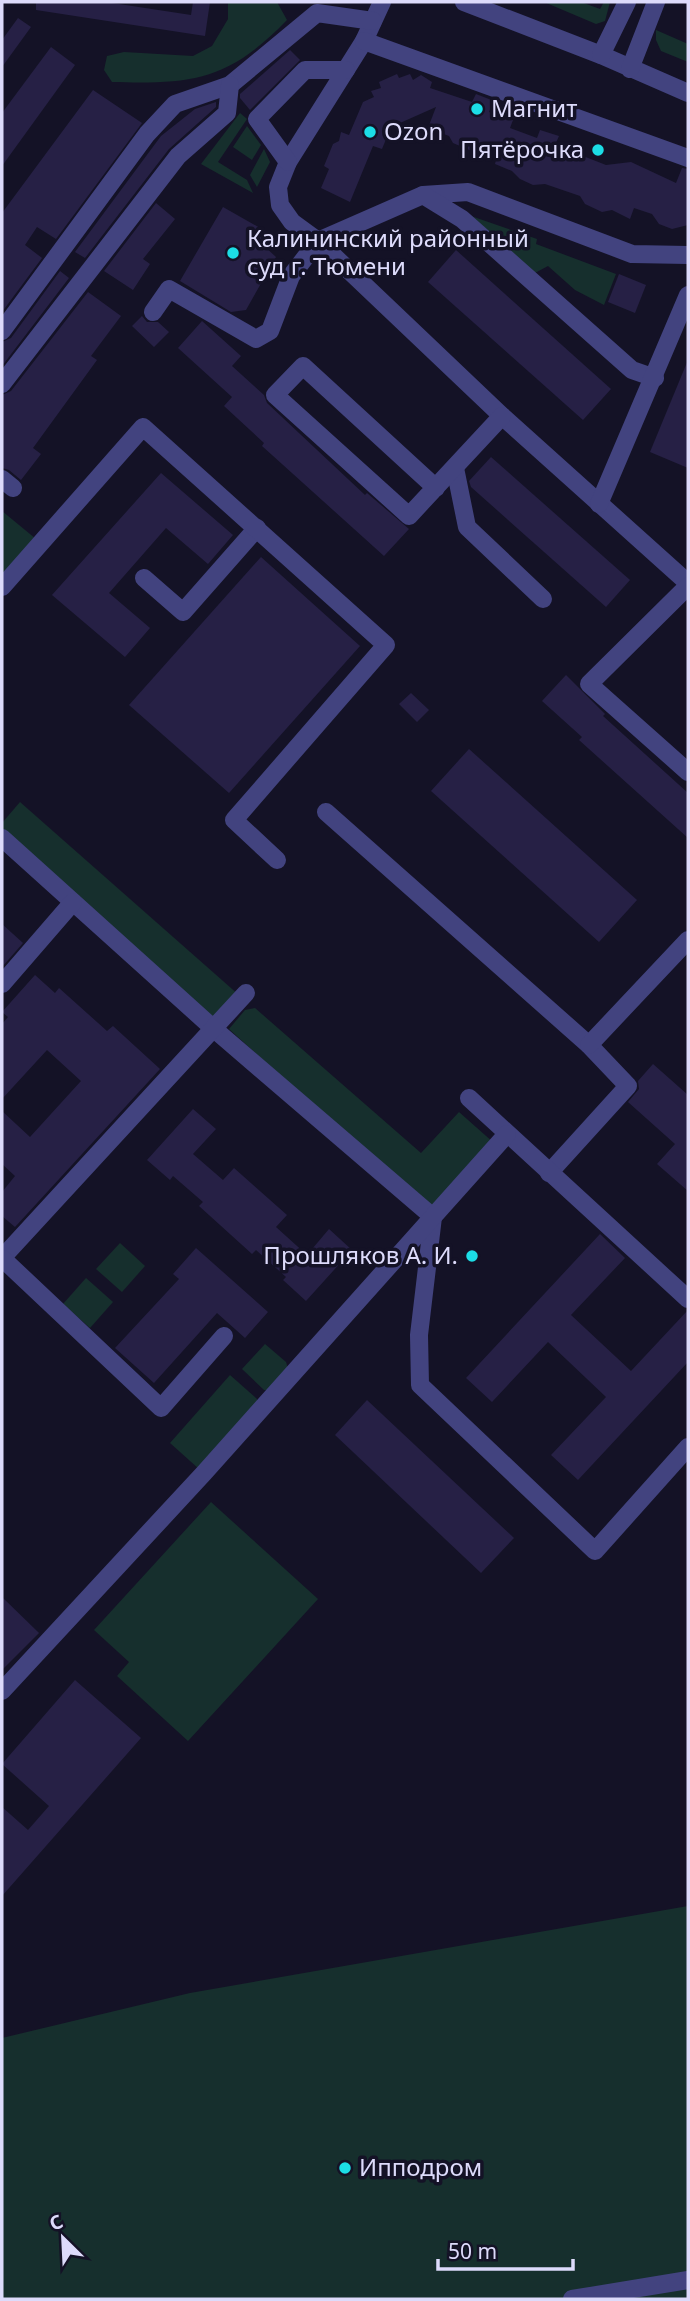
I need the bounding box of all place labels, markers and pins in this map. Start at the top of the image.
place label: Магнит [491,91,577,124]
marker: Магнит [469,101,485,117]
place label: Ozon [384,114,443,147]
marker: Ozon [362,124,378,140]
place label: Пятёрочка [460,132,584,165]
marker: Пятёрочка [590,142,606,158]
place label: Калининский районный суд г. Тюмени [247,221,529,282]
marker: Калининский районный суд г. Тюмени [225,245,241,261]
place label: Прошляков А. И. [263,1238,458,1271]
marker: Прошляков А. И. [464,1248,480,1264]
place label: Ипподром [359,2150,482,2183]
marker: Ипподром [337,2160,353,2176]

